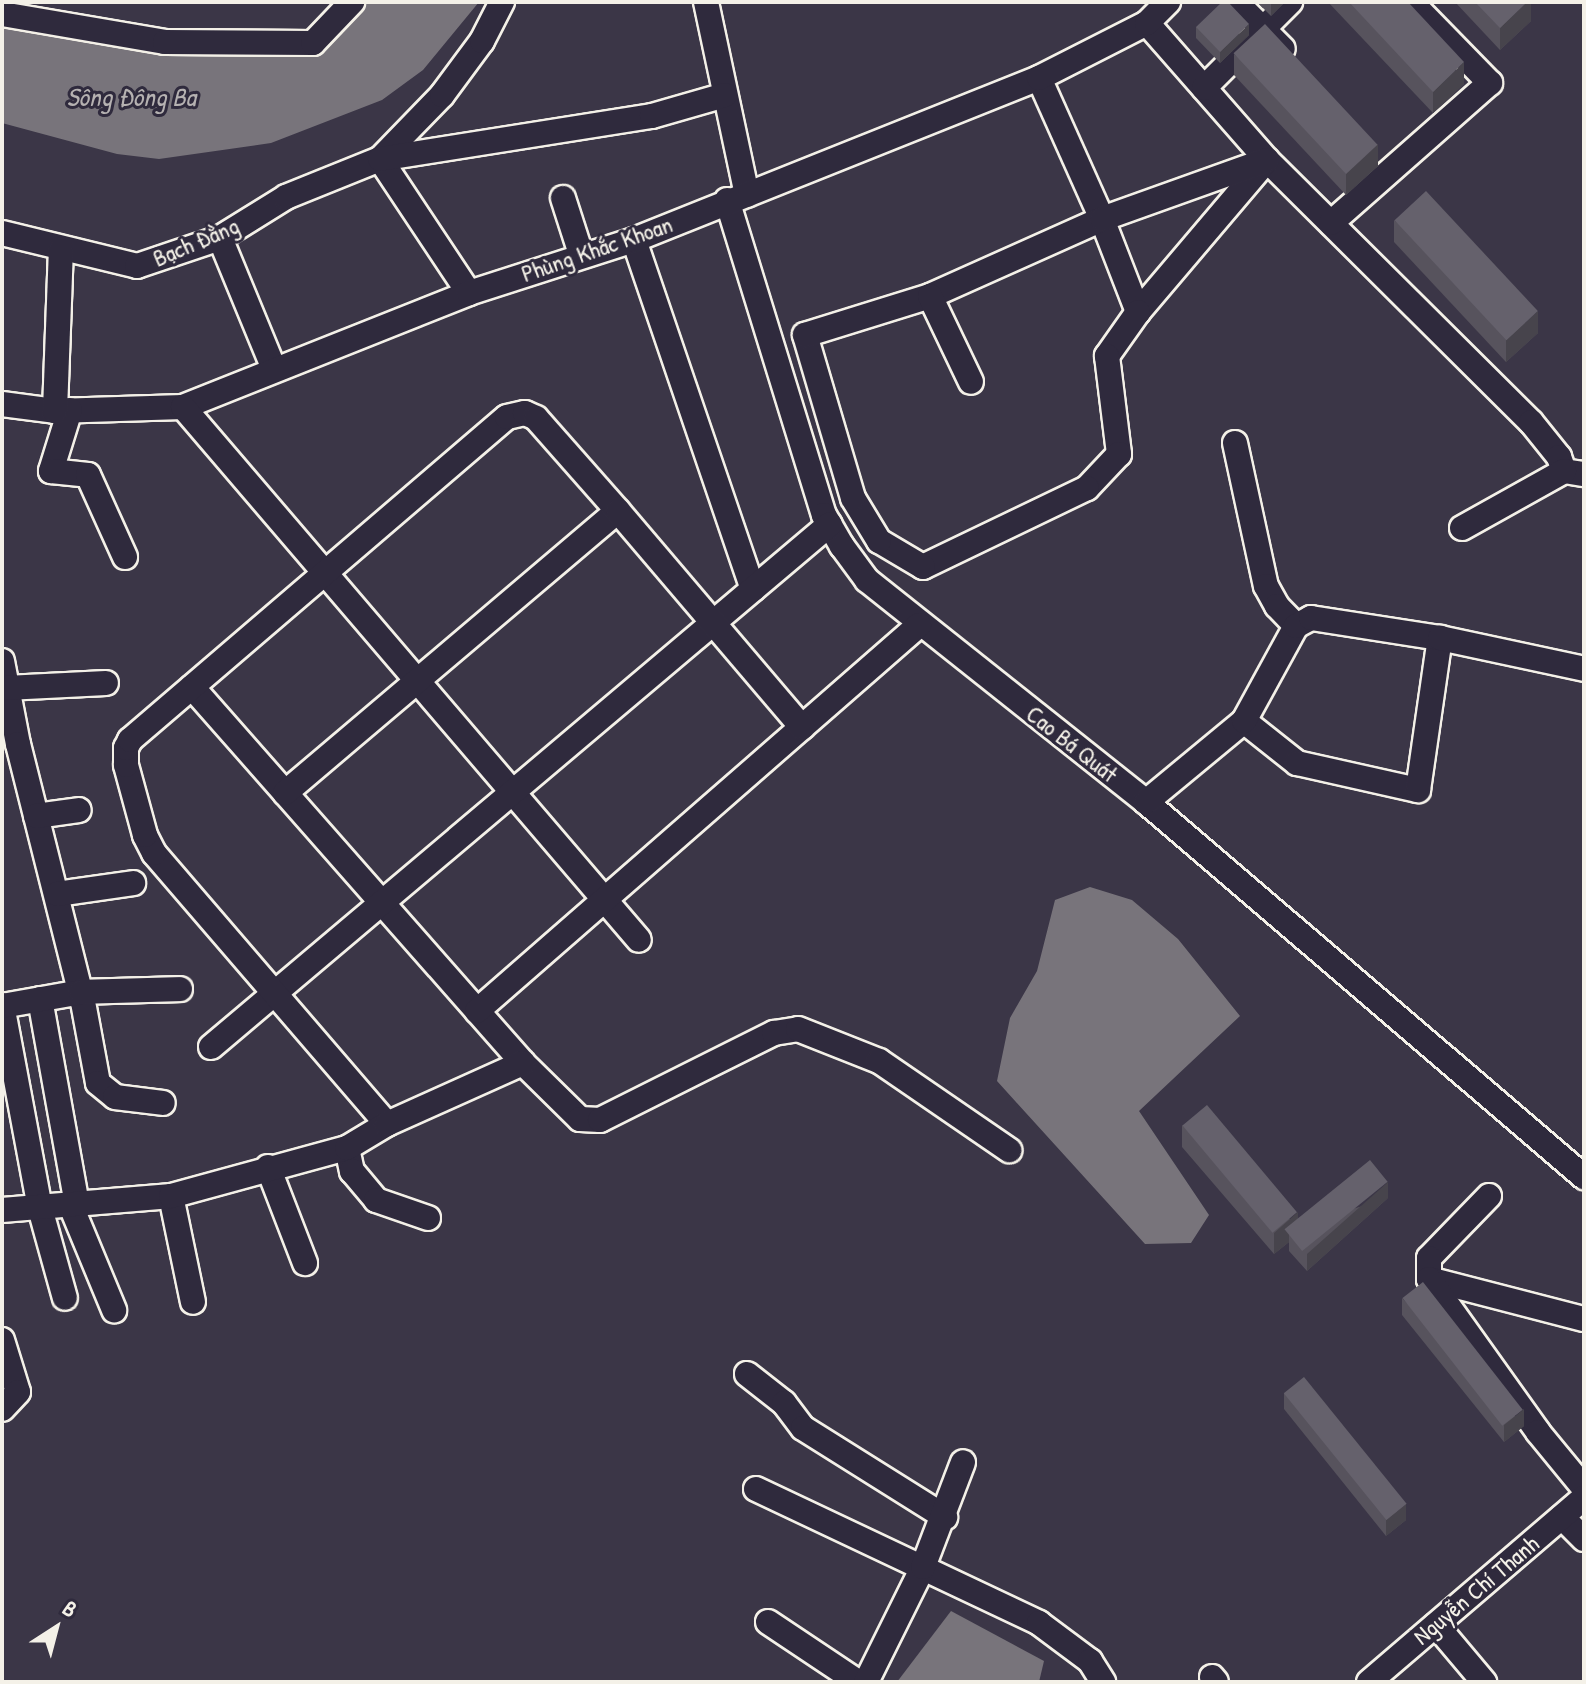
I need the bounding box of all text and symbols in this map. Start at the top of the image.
water label: Sông Đông Ba [66,81,196,113]
street label: Phùng Khắc Khoan [518,210,676,288]
street label: Bạch Đằng [149,211,243,273]
street label: Cao Bá Quát [1021,699,1123,789]
street label: Nguyễn Chí Thanh [1407,1529,1545,1651]
north arrow [16,1588,96,1668]
text: B [57,1593,83,1624]

